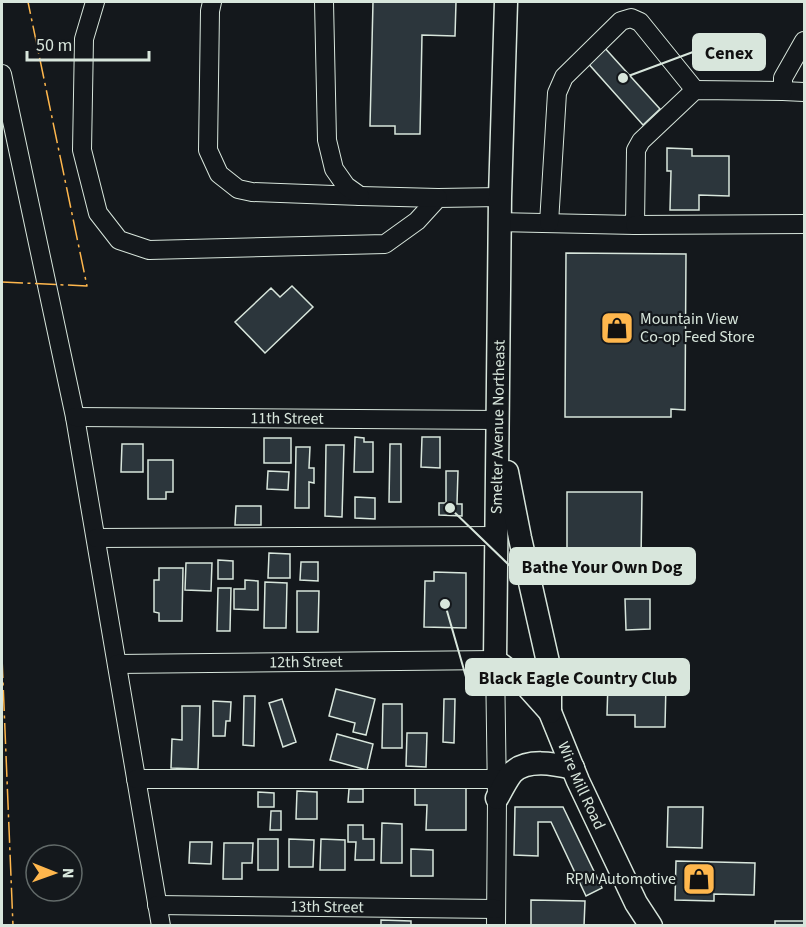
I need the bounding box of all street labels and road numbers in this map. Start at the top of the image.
street label: Smelter Avenue Northeast [485,339,511,514]
street label: 11th Street [250,407,324,430]
street label: 12th Street [269,651,343,673]
street label: Wire Mill Road [552,738,611,833]
street label: 13th Street [290,896,364,918]

